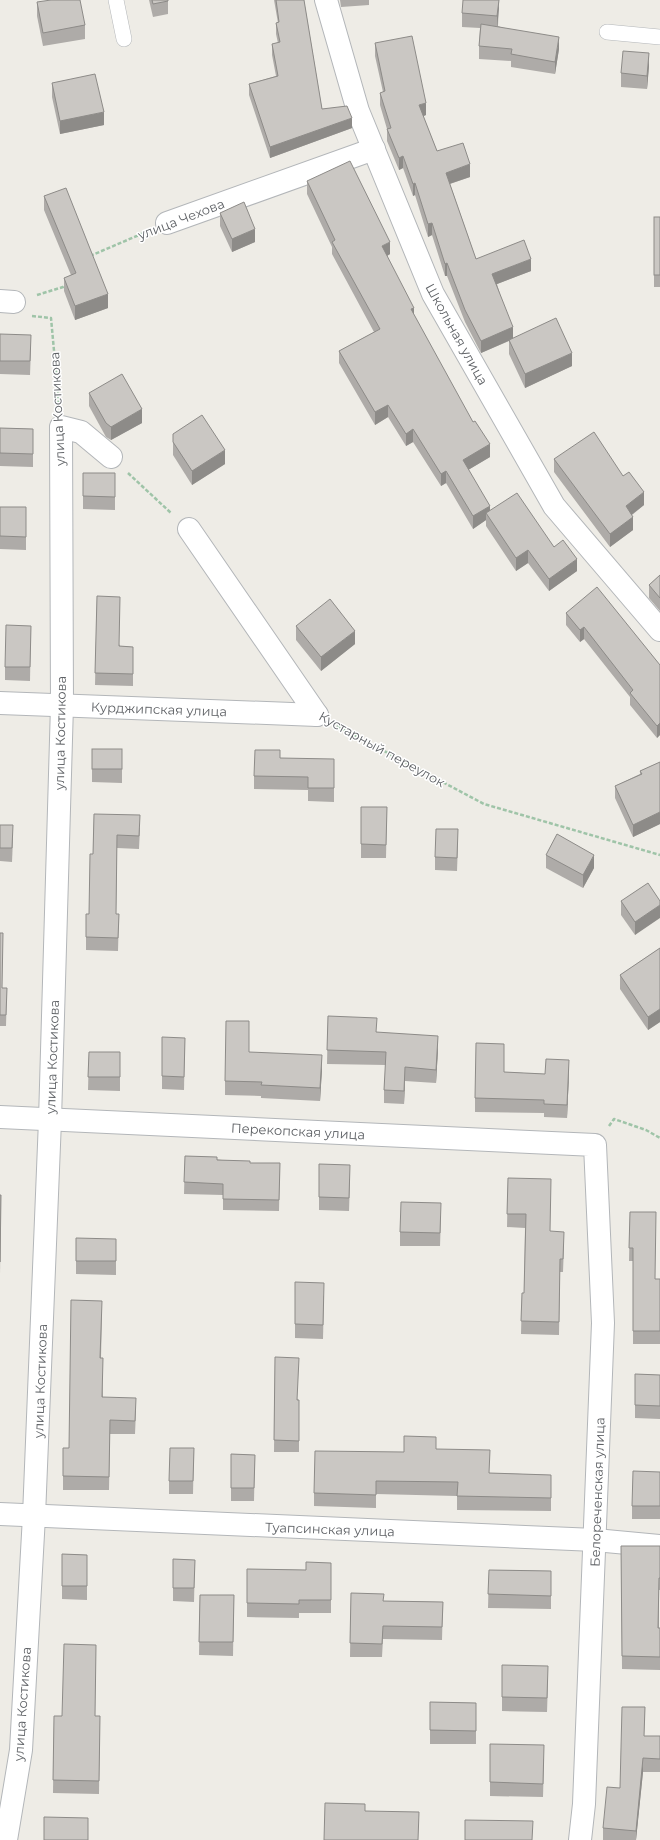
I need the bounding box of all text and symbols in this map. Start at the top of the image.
street label: улица Чехова [134,195,227,243]
street label: Школьная улица [422,280,492,388]
street label: улица Костикова [46,351,68,468]
street label: улица Костикова [51,676,69,791]
street label: Курджипская улица [91,699,227,719]
street label: Кустарный переулок [316,708,448,791]
street label: улица Костикова [42,1000,62,1115]
street label: Перекопская улица [231,1119,365,1143]
street label: улица Костикова [30,1324,50,1439]
street label: Белореченская улица [586,1417,608,1567]
street label: Туапсинская улица [265,1519,395,1539]
street label: улица Костикова [10,1646,34,1763]

